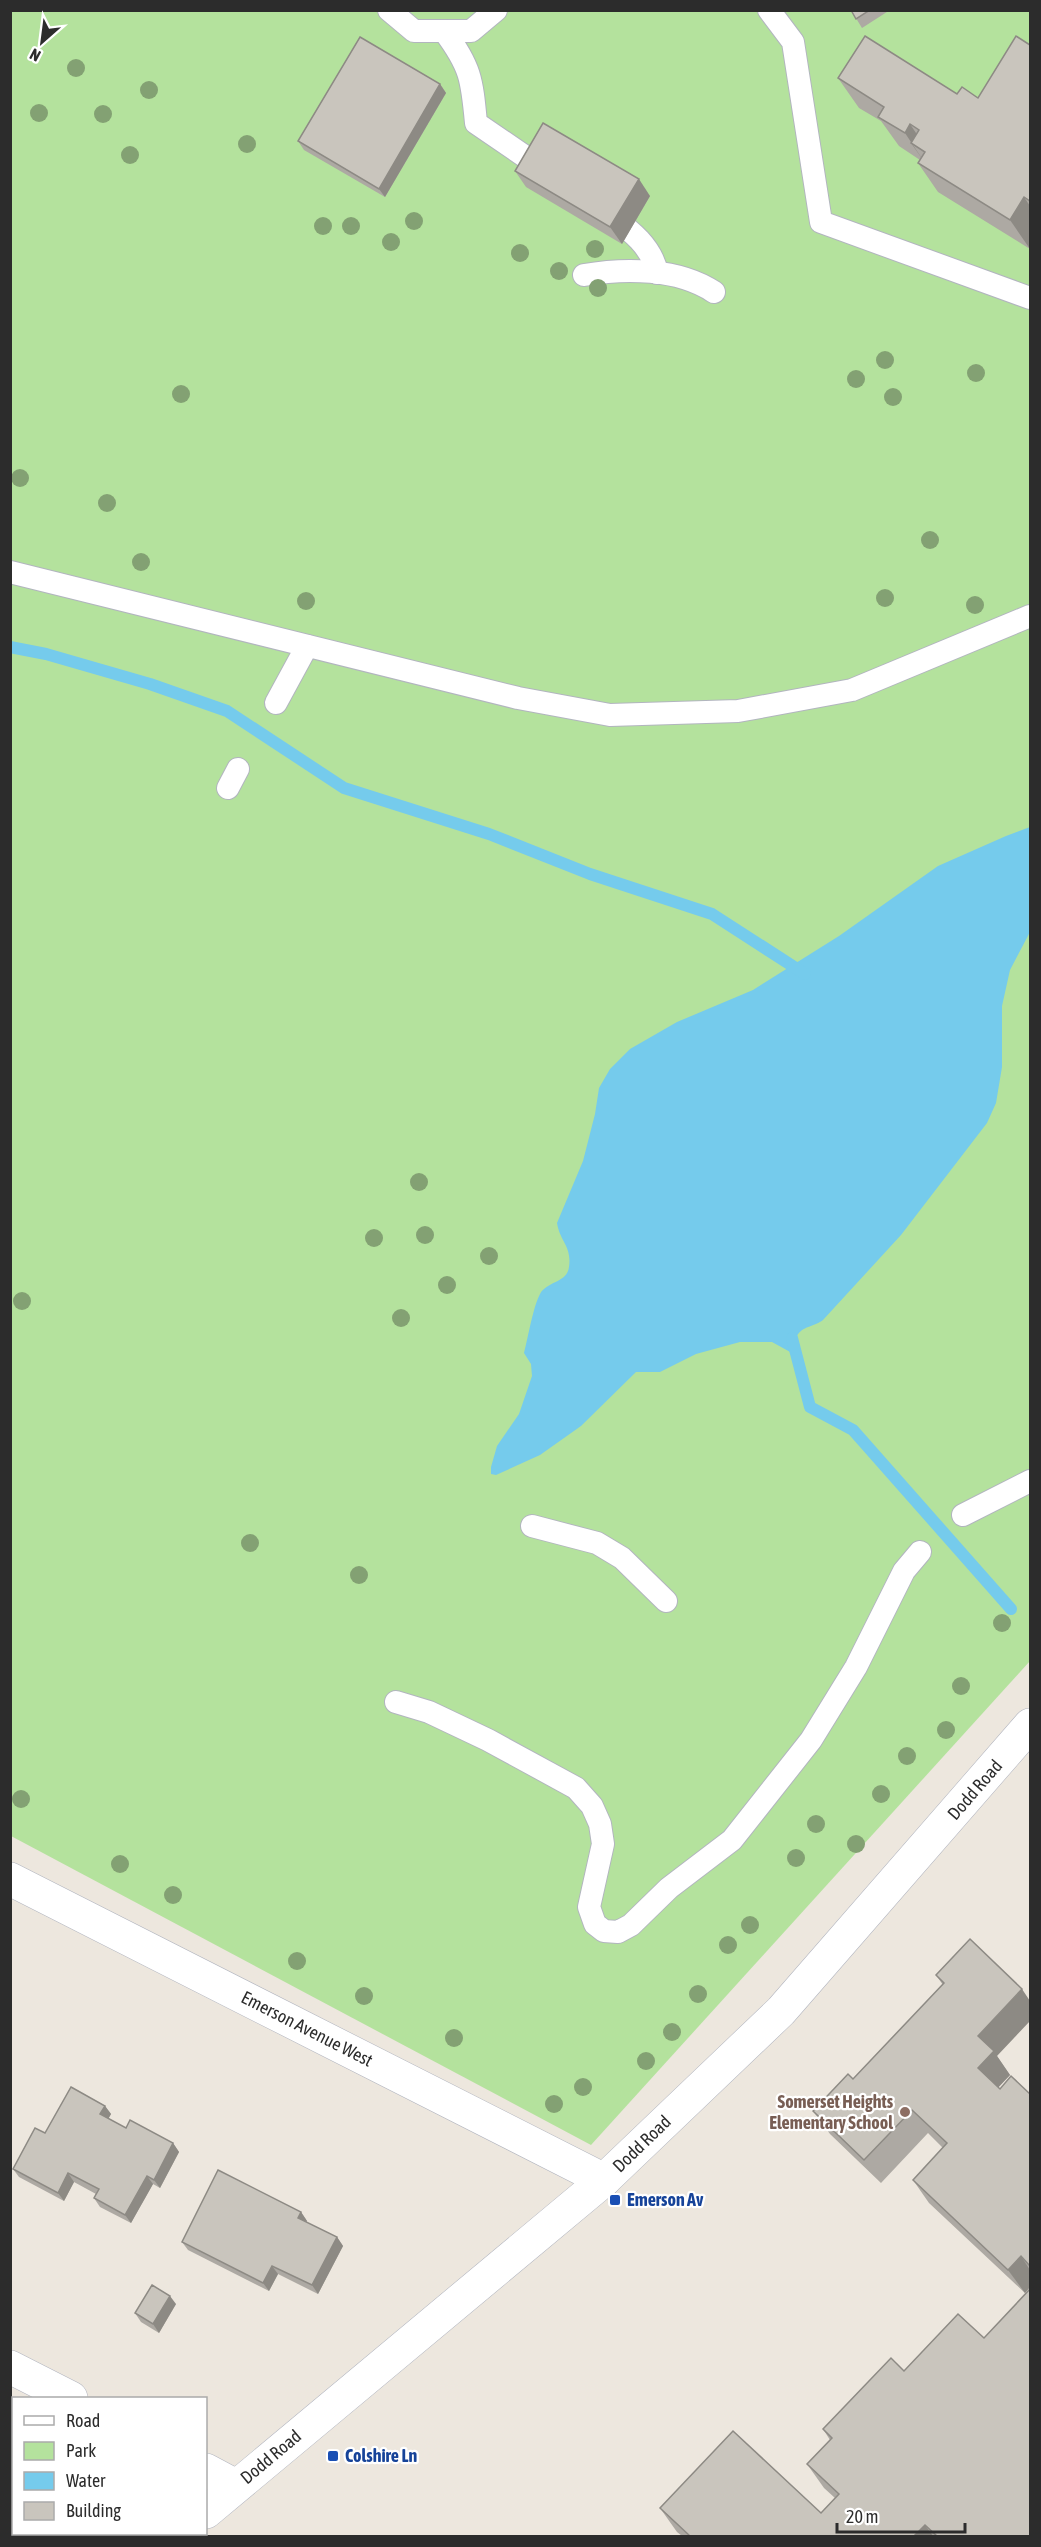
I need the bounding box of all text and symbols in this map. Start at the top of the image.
north arrow [12,12,72,72]
text: N [27,45,43,65]
street label: Dodd Road [943,1755,1006,1824]
street label: Emerson Avenue West [238,1986,376,2071]
place label: Somerset Heights Elementary School [769,2091,894,2133]
marker: Somerset Heights Elementary School [898,2105,912,2119]
street label: Dodd Road [608,2111,675,2176]
place label: Emerson Av [627,2189,704,2210]
marker: Emerson Av [608,2193,622,2207]
legend [12,2397,207,2535]
text: Road [66,2410,100,2431]
street label: Dodd Road [236,2425,305,2488]
text: Park [66,2440,96,2461]
place label: Colshire Ln [345,2445,417,2466]
marker: Colshire Ln [326,2449,340,2463]
text: Water [66,2470,106,2491]
scale bar [837,2496,964,2534]
text: Building [66,2500,121,2521]
text: 20 m [846,2506,878,2527]

